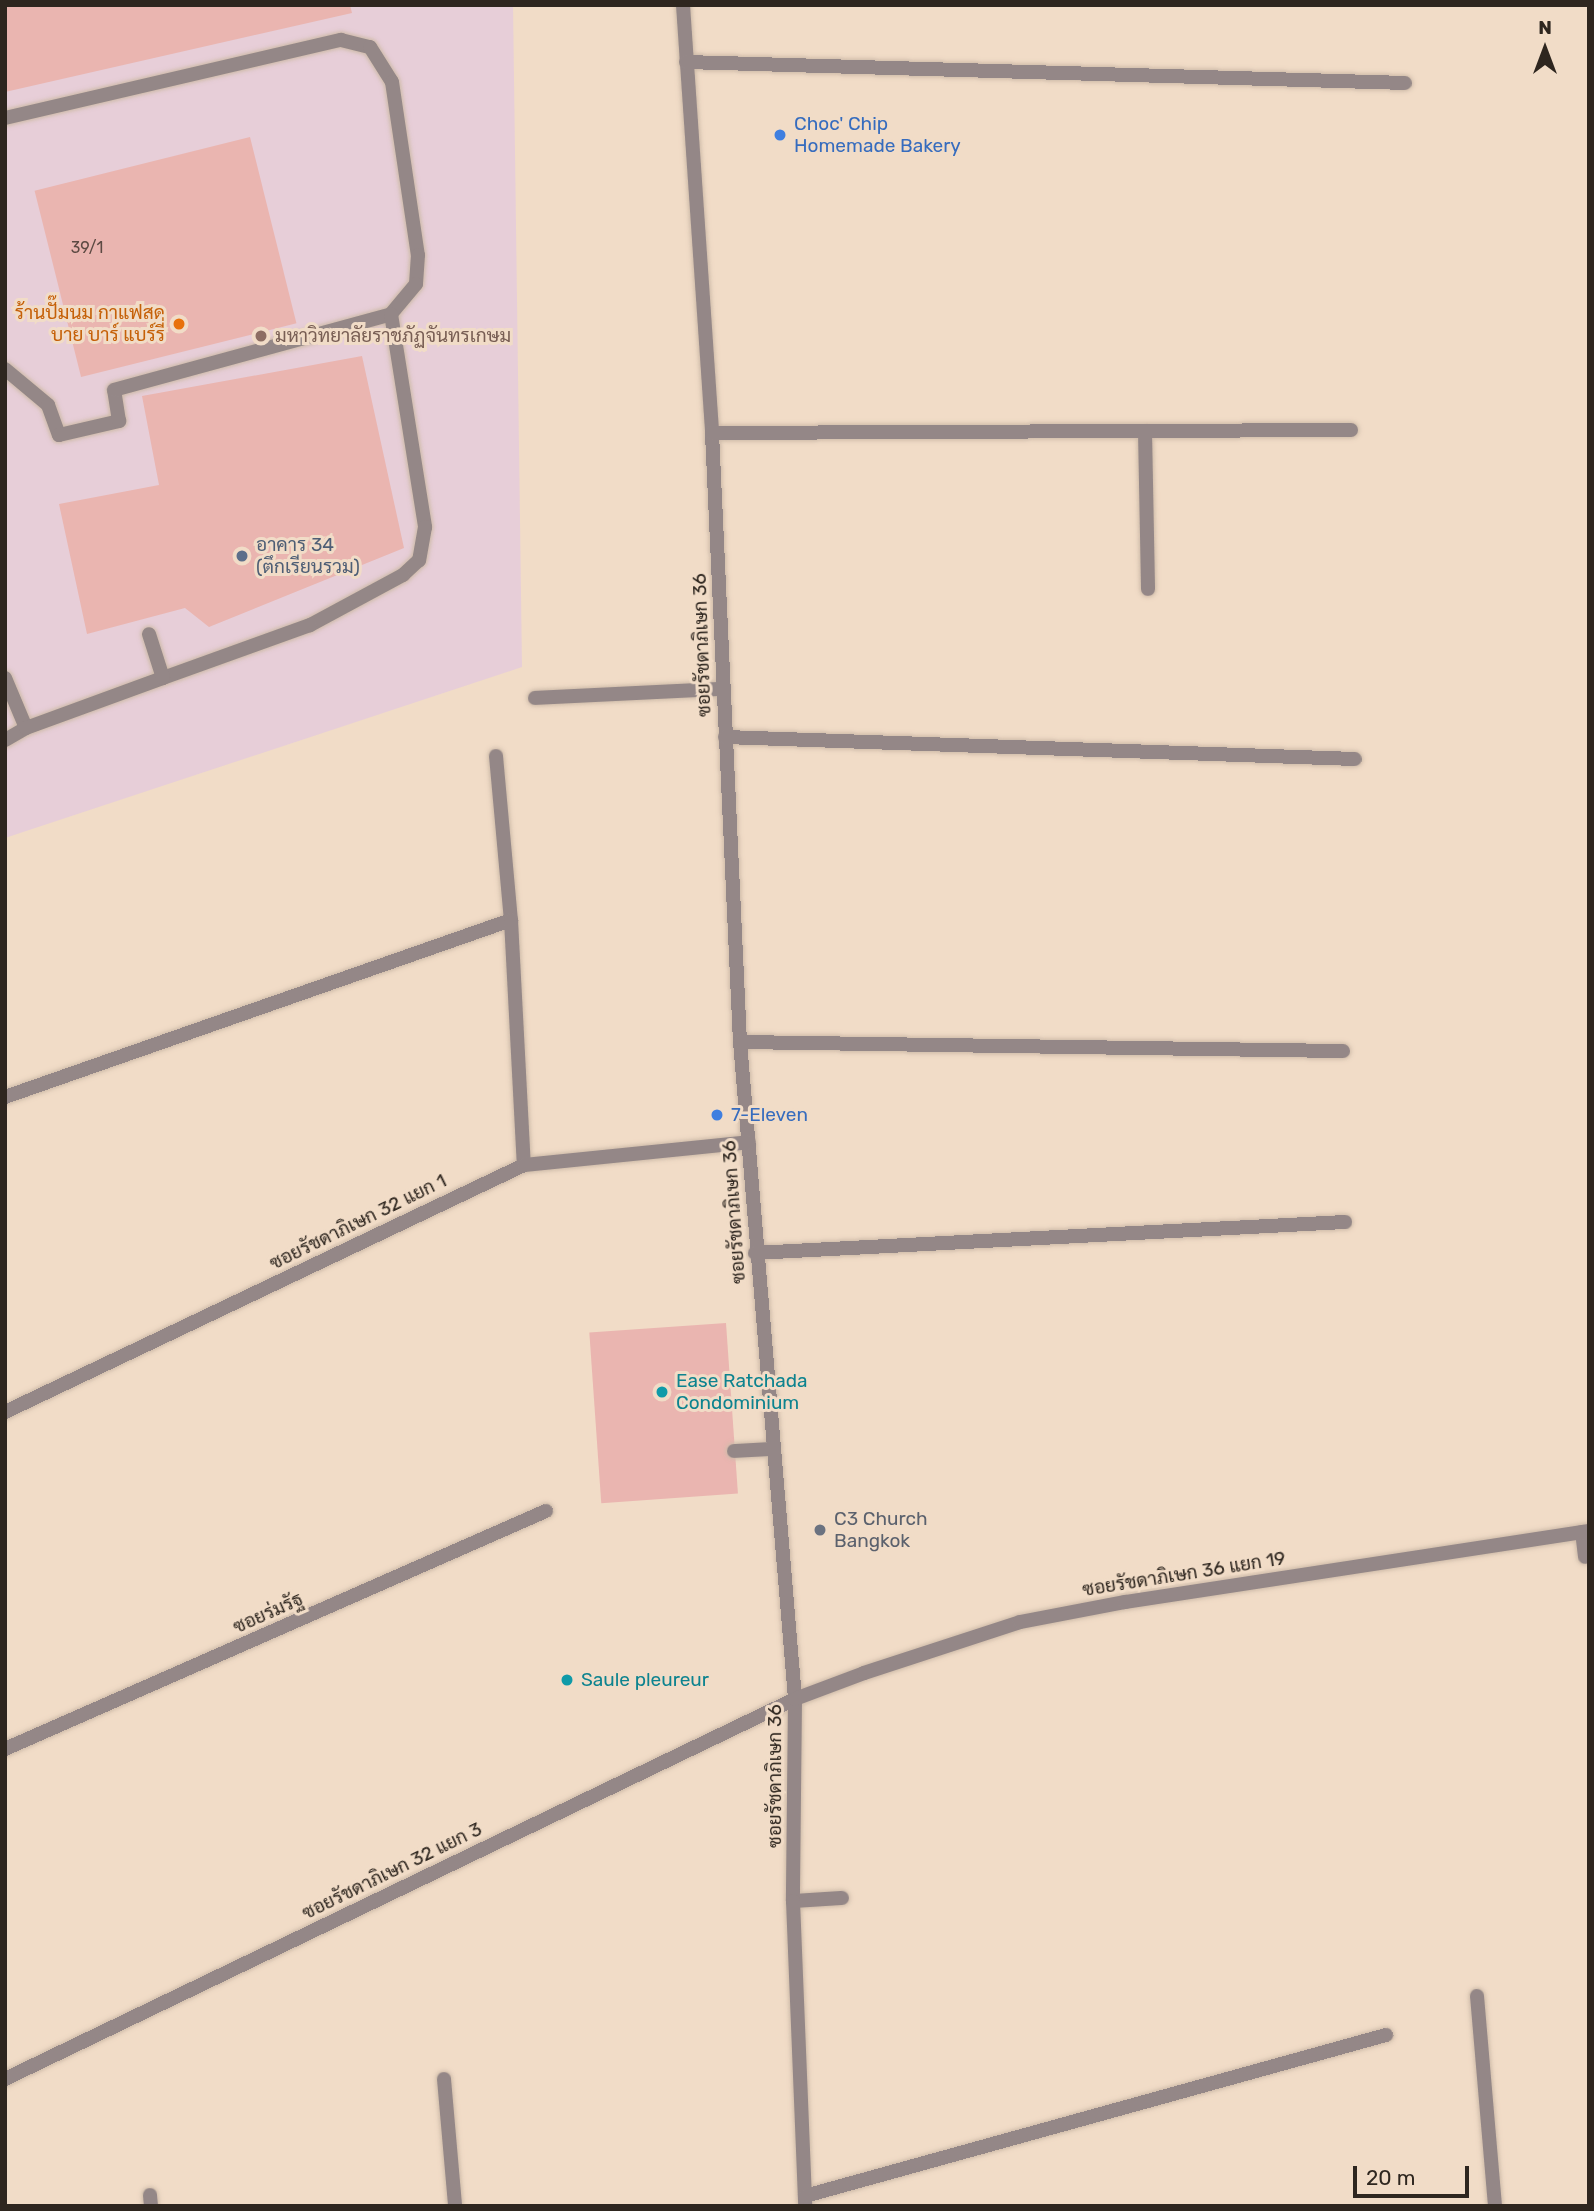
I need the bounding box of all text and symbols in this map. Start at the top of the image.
north arrow [1510,14,1580,84]
text: N [1538,16,1552,39]
place label: Choc' Chip Homemade Bakery [794,113,961,157]
marker: Choc' Chip Homemade Bakery [772,127,788,143]
house number: 39/1 [71,238,103,258]
place label: ร้านปั๊มนม กาแฟสด บาย บาร์ แบร์รี่ [15,302,165,346]
marker: ร้านปั๊มนม กาแฟสด บาย บาร์ แบร์รี่ [171,316,187,332]
place label: มหาวิทยาลัยราชภัฏจันทรเกษม [275,325,511,347]
marker: มหาวิทยาลัยราชภัฏจันทรเกษม [253,328,269,344]
place label: อาคาร 34 (ตึกเรียนรวม) [256,534,360,578]
marker: อาคาร 34 (ตึกเรียนรวม) [234,548,250,564]
street label: ซอยรัชดาภิเษก 36 [688,573,716,717]
place label: 7-Eleven [731,1104,808,1126]
marker: 7-Eleven [709,1107,725,1123]
street label: ซอยรัชดาภิเษก 36 [718,1139,750,1285]
street label: ซอยรัชดาภิเษก 32 แยก 1 [266,1169,450,1275]
place label: Ease Ratchada Condominium [676,1370,808,1414]
marker: Ease Ratchada Condominium [654,1384,670,1400]
place label: C3 Church Bangkok [834,1508,927,1552]
marker: C3 Church Bangkok [812,1522,828,1538]
street label: ซอยรัชดาภิเษก 36 แยก 19 [1081,1547,1287,1601]
street label: ซอยร่มรัฐ [230,1588,306,1638]
place label: Saule pleureur [581,1669,709,1691]
marker: Saule pleureur [559,1672,575,1688]
street label: ซอยรัชดาภิเษก 36 [764,1704,786,1848]
street label: ซอยรัชดาภิเษก 32 แยก 3 [298,1818,486,1924]
scale bar [1356,2152,1472,2196]
text: 20 m [1366,2165,1415,2190]

